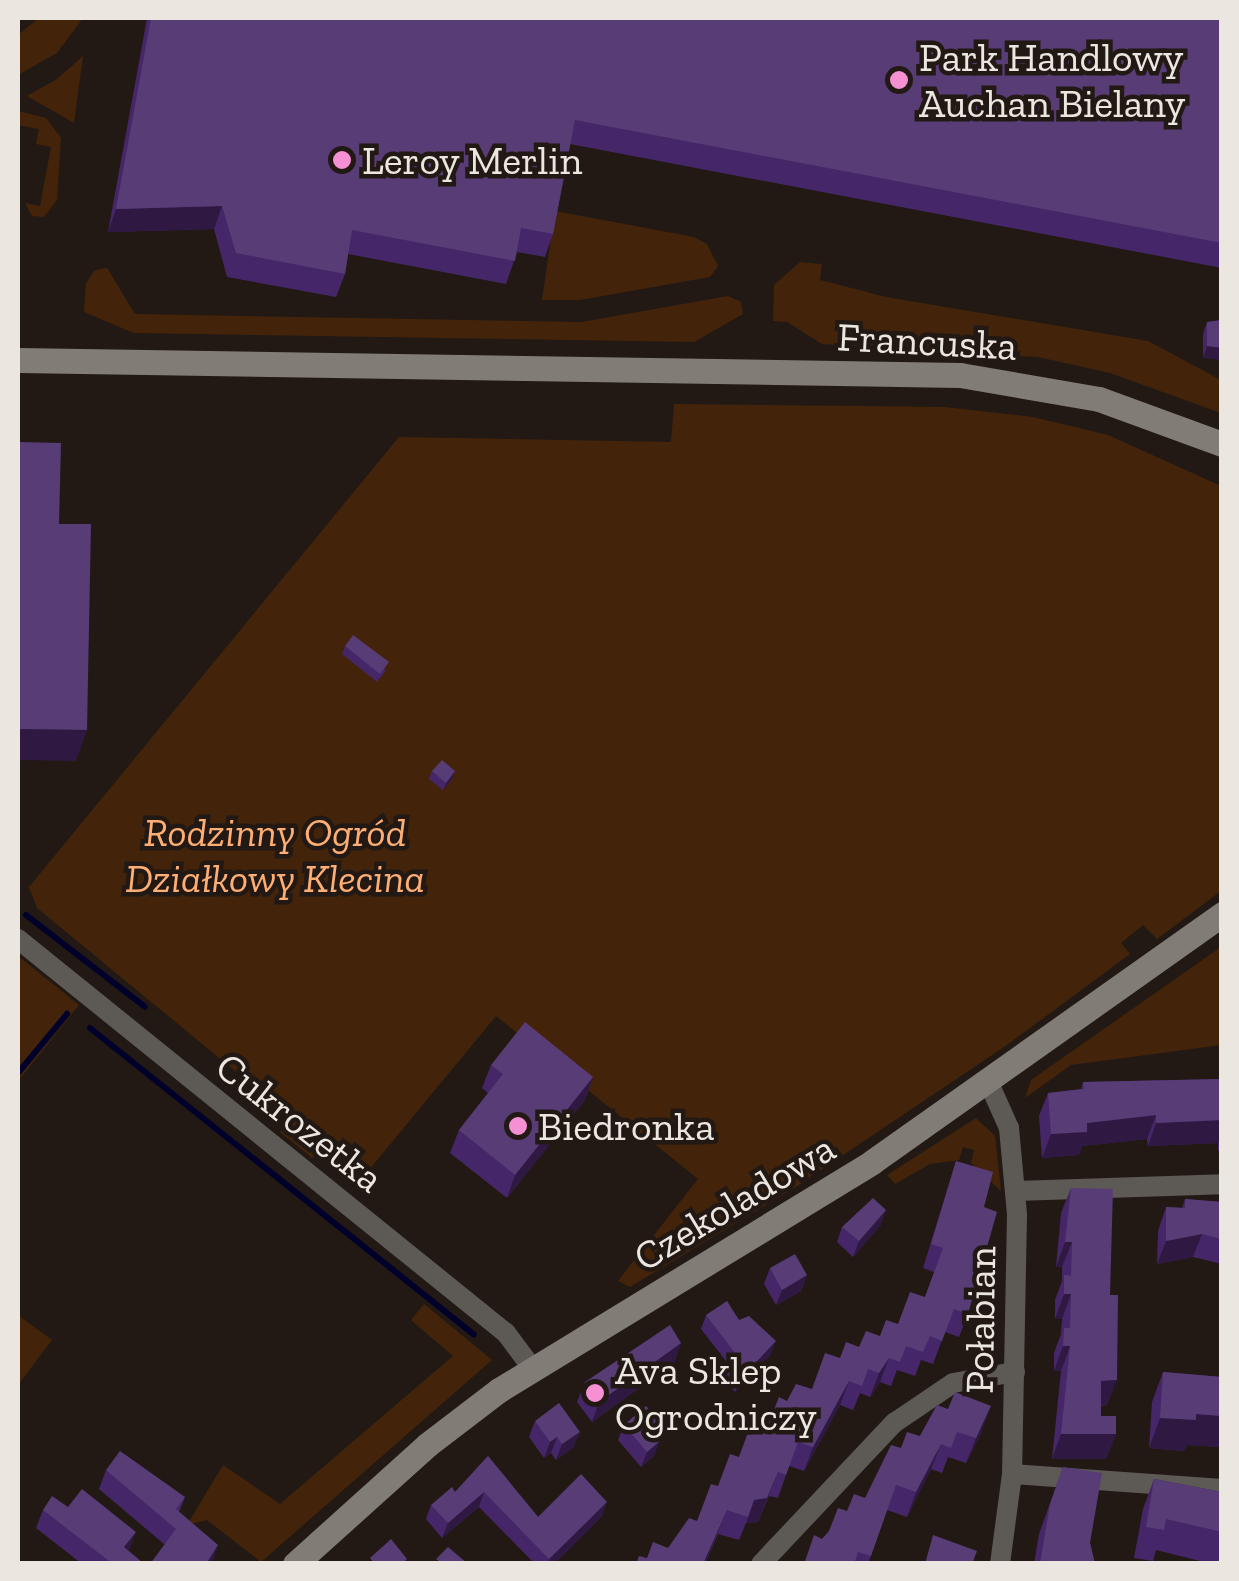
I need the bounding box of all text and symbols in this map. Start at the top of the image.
place label: Park Handlowy Auchan Bielany [919,33,1185,127]
marker: Park Handlowy Auchan Bielany [888,69,910,91]
place label: Leroy Merlin [362,136,583,184]
marker: Leroy Merlin [331,149,353,171]
street label: Francuska [836,312,1018,370]
park label: Rodzinny Ogród Działkowy Klecina [125,808,425,902]
street label: Cukrozetka [207,1042,393,1202]
place label: Biedronka [538,1102,714,1150]
marker: Biedronka [507,1115,529,1137]
street label: Czekoladowa [625,1123,843,1281]
street label: Połabian [955,1246,1005,1394]
place label: Ava Sklep Ogrodniczy [615,1346,817,1440]
marker: Ava Sklep Ogrodniczy [584,1382,606,1404]

